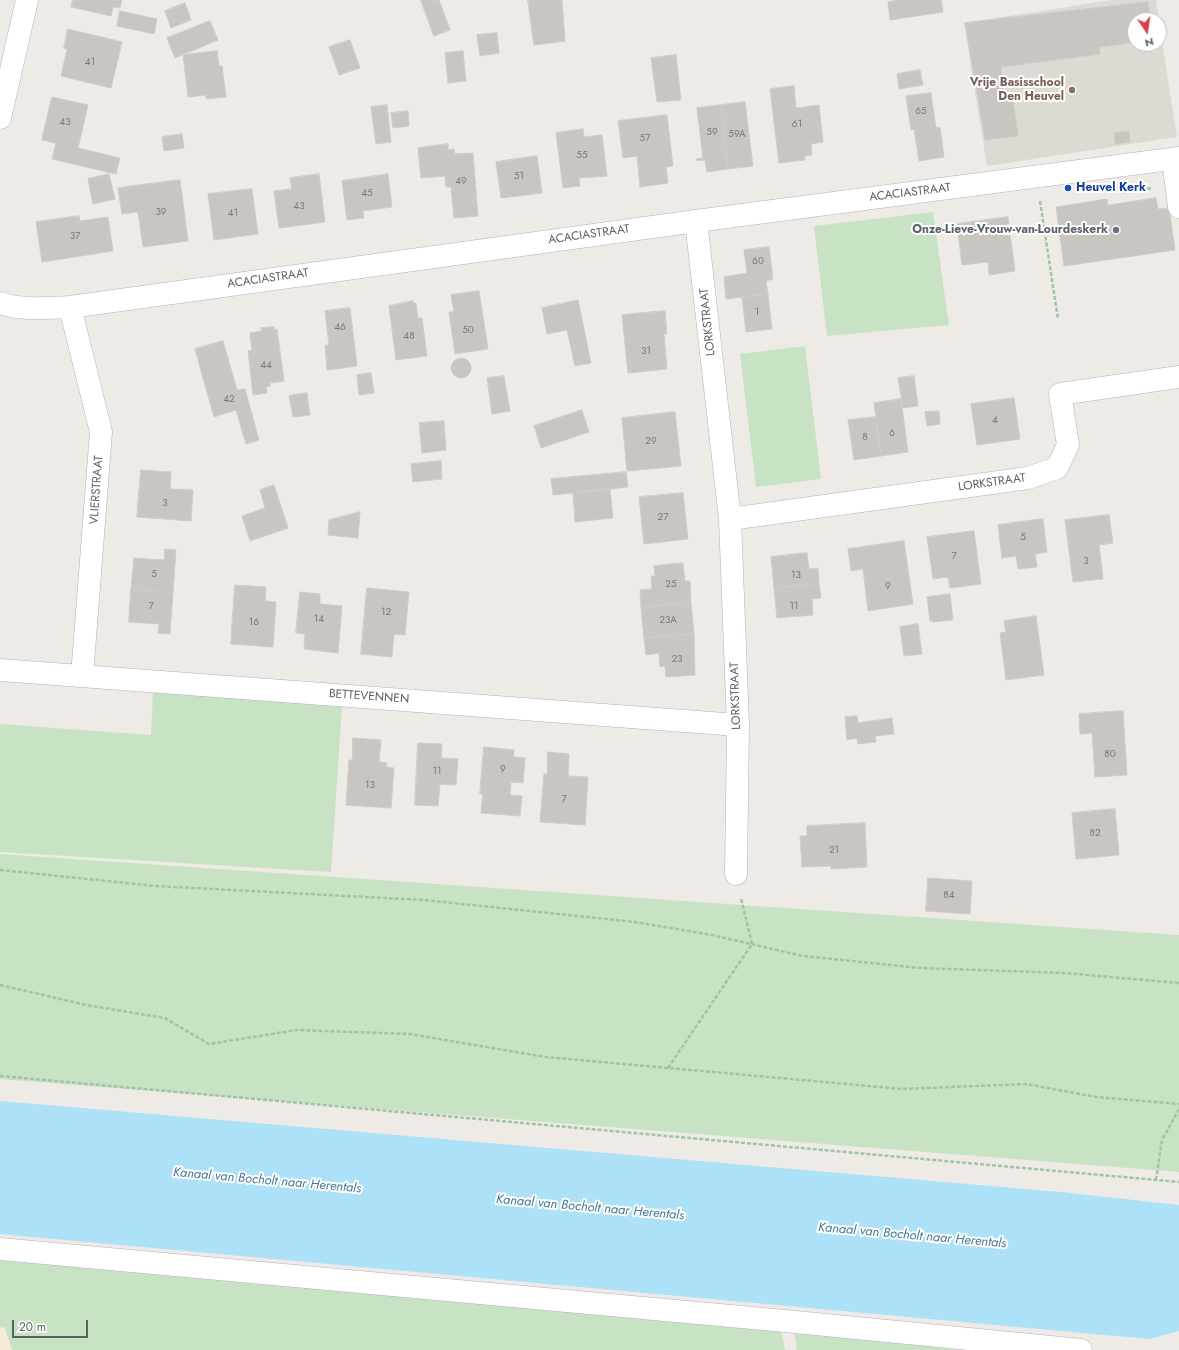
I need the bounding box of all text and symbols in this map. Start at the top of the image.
north arrow [1127,12,1167,52]
text: N [1143,34,1156,51]
house number: 41 [85,57,95,69]
place label: Vrije Basisschool Den Heuvel [970,76,1064,104]
marker: Vrije Basisschool Den Heuvel [1067,85,1077,95]
house number: 65 [915,106,927,118]
house number: 43 [59,117,71,129]
house number: 61 [792,119,802,131]
house number: 59 [706,127,718,139]
house number: 59A [728,129,746,141]
house number: 57 [640,133,650,145]
house number: 55 [576,150,588,162]
house number: 51 [514,171,524,183]
house number: 49 [455,176,467,188]
street label: ACACIASTRAAT [868,181,952,205]
place label: Heuvel Kerk [1076,181,1146,195]
marker: Heuvel Kerk [1063,183,1073,193]
house number: 45 [361,188,373,200]
house number: 43 [293,201,305,213]
house number: 39 [155,207,167,219]
house number: 41 [228,208,238,220]
street label: ACACIASTRAAT [547,222,631,248]
place label: Onze-Lieve-Vrouw-van-Lourdeskerk [912,223,1108,237]
marker: Onze-Lieve-Vrouw-van-Lourdeskerk [1111,225,1121,235]
house number: 37 [70,231,80,243]
house number: 60 [752,256,764,268]
street label: ACACIASTRAAT [226,266,310,292]
street label: LORKSTRAAT [697,288,719,356]
house number: 1 [755,307,759,319]
house number: 46 [334,322,346,334]
house number: 50 [462,325,474,337]
house number: 48 [403,331,415,343]
house number: 31 [641,346,651,358]
house number: 44 [260,360,272,372]
house number: 42 [223,394,235,406]
house number: 4 [992,415,998,427]
house number: 6 [889,428,895,440]
house number: 8 [862,432,868,444]
house number: 29 [645,436,657,448]
street label: VLIERSTRAAT [87,455,107,525]
street label: LORKSTRAAT [957,471,1027,495]
house number: 3 [162,498,168,510]
house number: 27 [658,512,668,524]
house number: 5 [1020,532,1026,544]
house number: 7 [951,551,957,563]
house number: 3 [1083,556,1089,568]
house number: 5 [151,569,157,581]
house number: 13 [791,570,801,582]
house number: 25 [665,579,677,591]
house number: 9 [885,581,891,593]
house number: 7 [148,601,154,613]
house number: 11 [790,601,798,613]
house number: 12 [381,607,391,619]
house number: 14 [314,614,324,626]
house number: 23A [659,615,677,627]
house number: 16 [249,617,259,629]
house number: 23 [671,654,683,666]
street label: LORKSTRAAT [728,662,744,730]
street label: BETTEVENNEN [328,687,410,707]
house number: 80 [1104,749,1116,761]
house number: 9 [500,764,506,776]
house number: 11 [433,766,441,778]
house number: 13 [365,780,375,792]
house number: 7 [561,794,567,806]
house number: 82 [1089,828,1101,840]
house number: 21 [829,845,839,857]
house number: 84 [943,890,955,902]
water label: Kanaal van Bocholt naar Herentals [172,1165,362,1197]
water label: Kanaal van Bocholt naar Herentals [495,1192,685,1224]
water label: Kanaal van Bocholt naar Herentals [817,1220,1007,1252]
scale bar [14,1312,90,1338]
text: 20 m [19,1318,46,1336]

